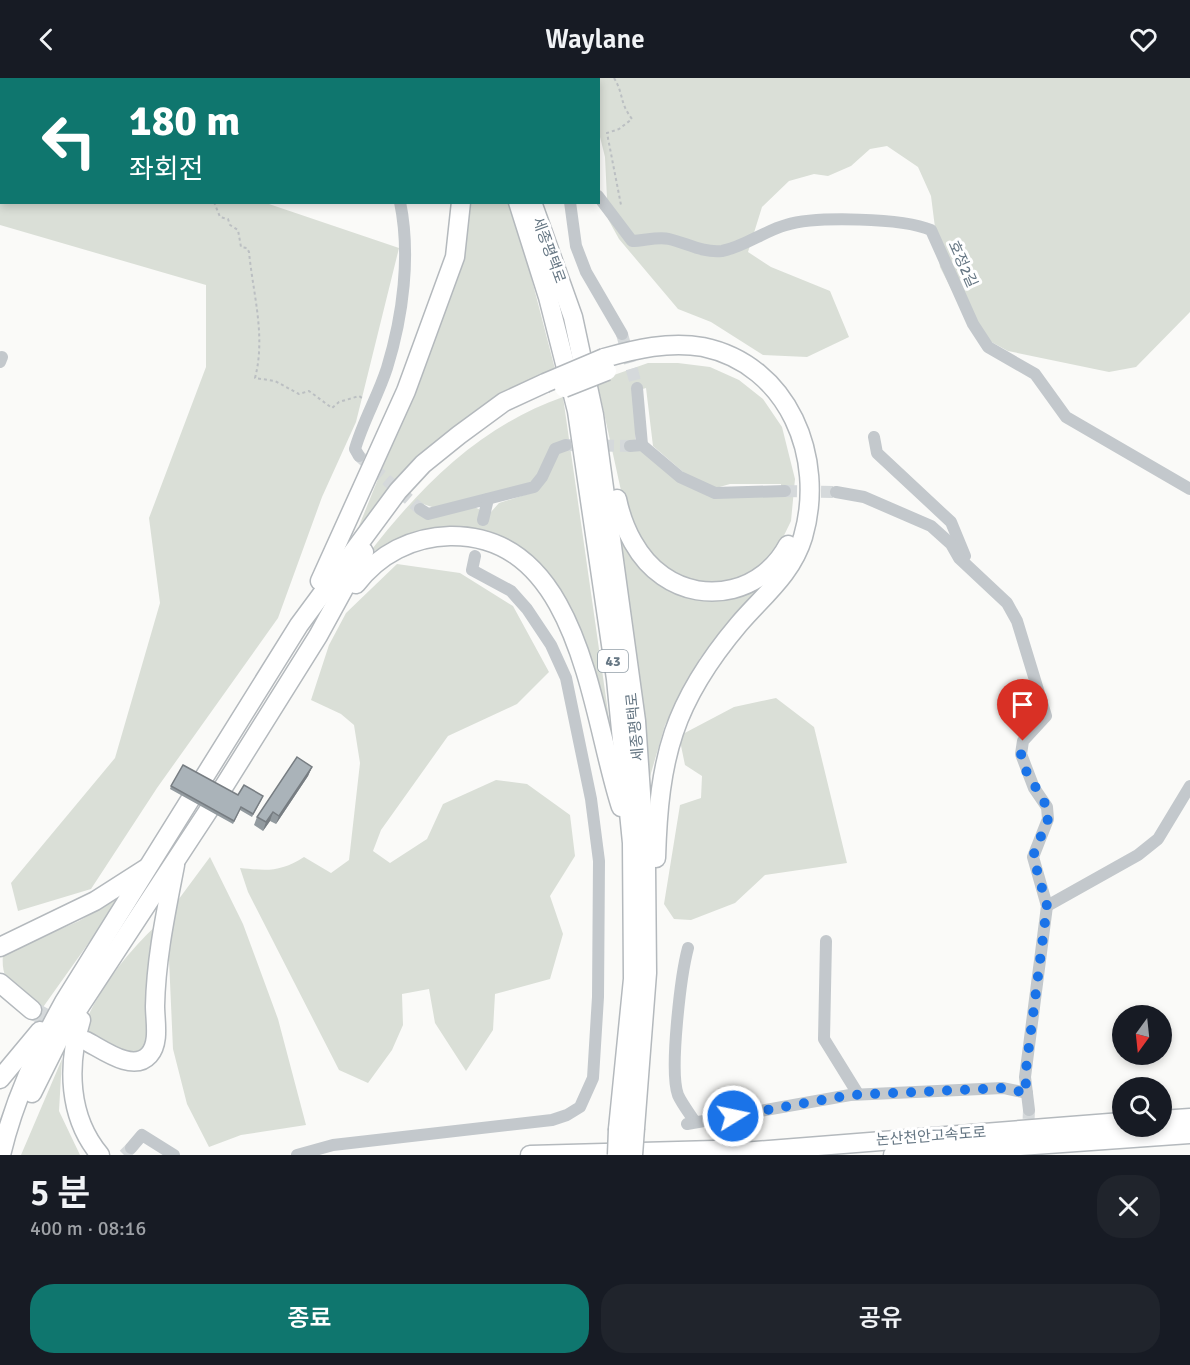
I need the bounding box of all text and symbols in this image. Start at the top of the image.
icon: back [30,23,63,56]
text: Waylane [545,23,645,56]
icon: heart [1127,23,1160,56]
text: 180 m [129,96,240,147]
icon: left [30,102,108,180]
text: 좌회전 [129,153,204,186]
street label: 세종평택로 [529,214,569,286]
street label: 호정2길 [945,238,981,290]
road number: 43 [598,650,628,672]
pin [997,679,1048,741]
icon: arrive [1006,688,1039,721]
street label: 세종평택로 [622,692,648,762]
north arrow [1112,1005,1172,1065]
map controls [1112,1005,1172,1137]
button: search [1112,1077,1172,1137]
position arrow [701,1084,765,1148]
street label: 논산천안고속도로 [875,1123,987,1149]
text: 5 분 [30,1171,90,1216]
button: close [1097,1175,1160,1238]
text: 400 m · 08:16 [30,1216,146,1241]
button: 종료 [30,1284,589,1353]
button: 공유 [601,1284,1160,1353]

